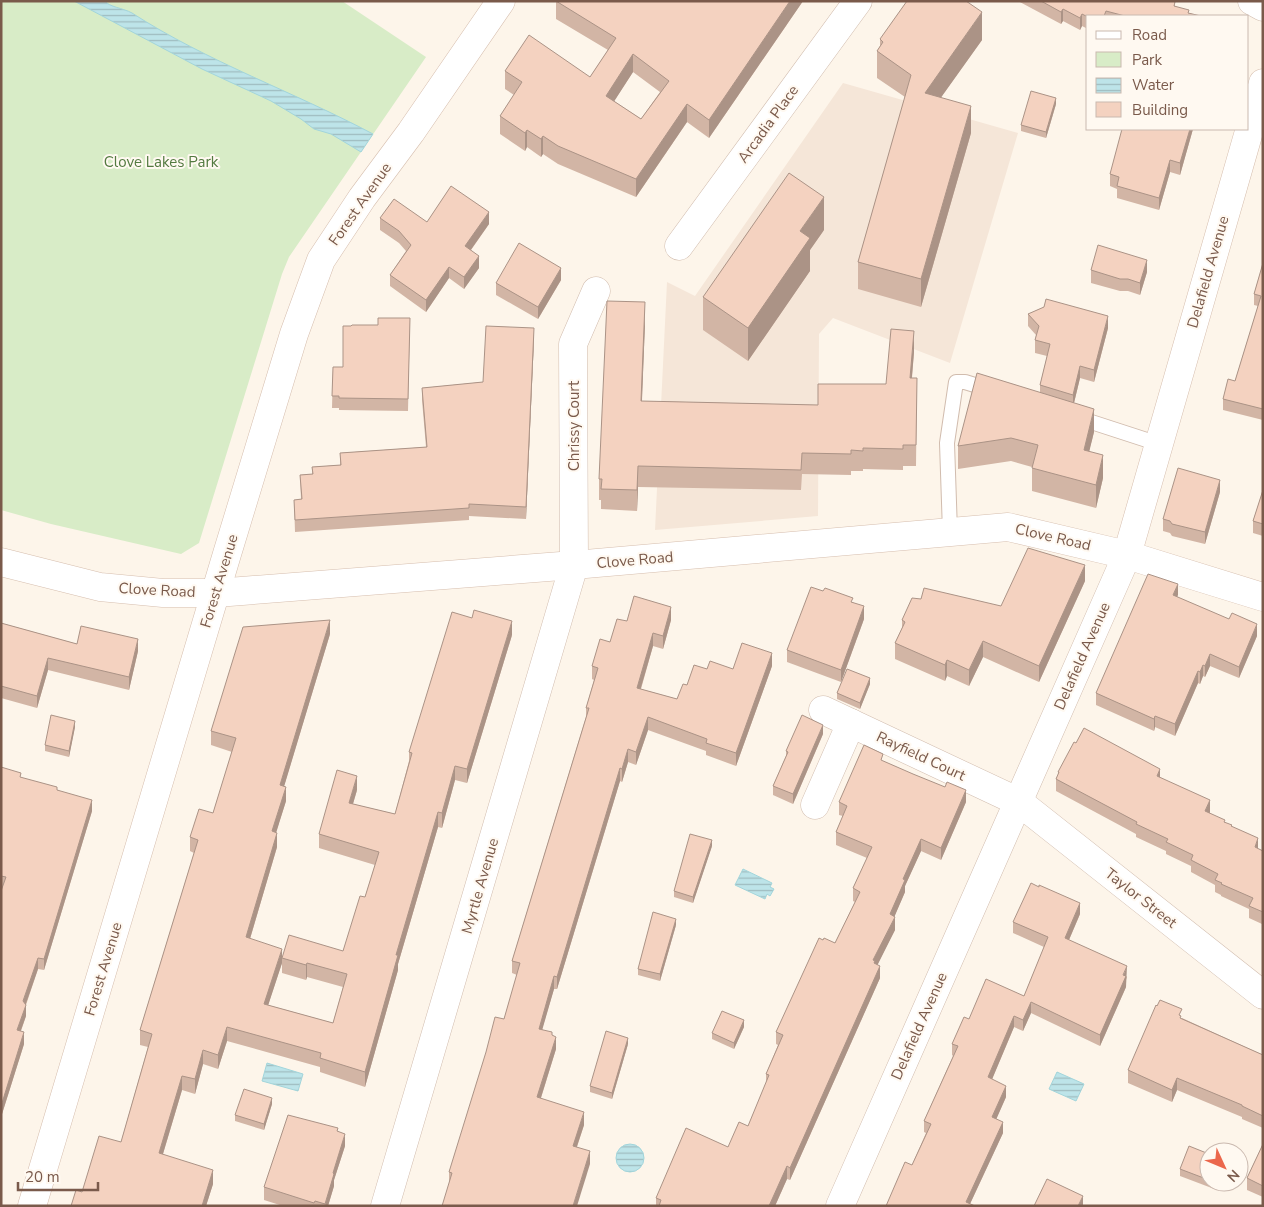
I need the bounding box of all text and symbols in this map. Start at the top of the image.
legend [1086,15,1249,130]
text: Road [1132,25,1167,45]
text: Park [1132,50,1162,70]
text: Water [1132,75,1175,95]
street label: Arcadia Place [733,81,803,167]
text: Building [1132,100,1188,120]
park label: Clove Lakes Park [104,152,219,172]
street label: Forest Avenue [324,159,396,249]
street label: Delafield Avenue [1182,214,1234,330]
street label: Chrissy Court [564,380,584,471]
street label: Clove Road [1013,519,1093,555]
street label: Forest Avenue [195,532,243,630]
street label: Clove Road [596,547,674,573]
street label: Clove Road [118,578,196,602]
street label: Delafield Avenue [1049,599,1115,713]
street label: Rayfield Court [873,727,970,786]
street label: Myrtle Avenue [457,836,503,936]
street label: Taylor Street [1101,864,1182,933]
street label: Forest Avenue [79,920,127,1018]
street label: Delafield Avenue [886,969,952,1083]
north arrow [1199,1142,1249,1192]
scale bar [18,1160,98,1192]
text: N [1223,1165,1243,1186]
text: 20 m [25,1167,60,1187]

